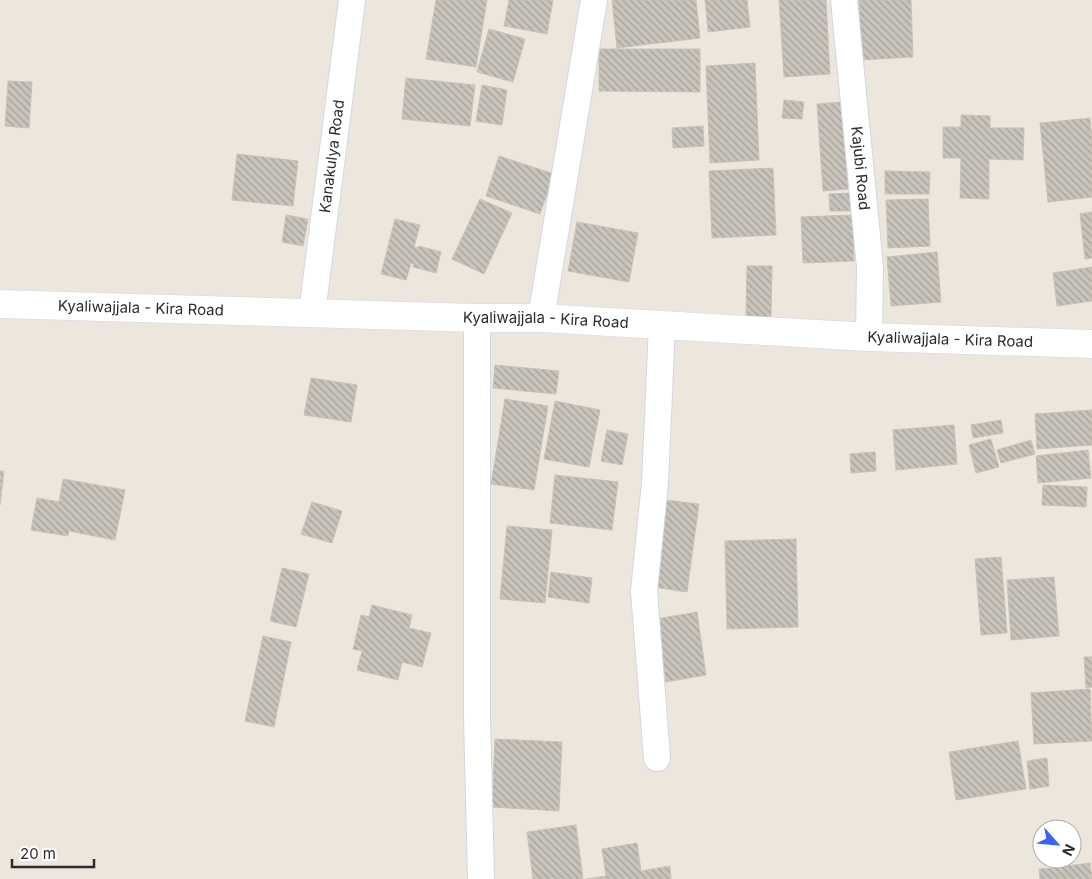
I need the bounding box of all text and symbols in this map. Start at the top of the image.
street label: Kanakulya Road [315,99,348,214]
street label: Kajubi Road [847,125,874,211]
street label: Kyaliwajjala - Kira Road [58,296,224,320]
street label: Kyaliwajjala - Kira Road [463,308,629,332]
street label: Kyaliwajjala - Kira Road [867,327,1033,351]
north arrow [1032,819,1082,869]
scale bar [12,836,95,868]
text: N [1059,842,1079,859]
text: 20 m [20,844,56,863]

